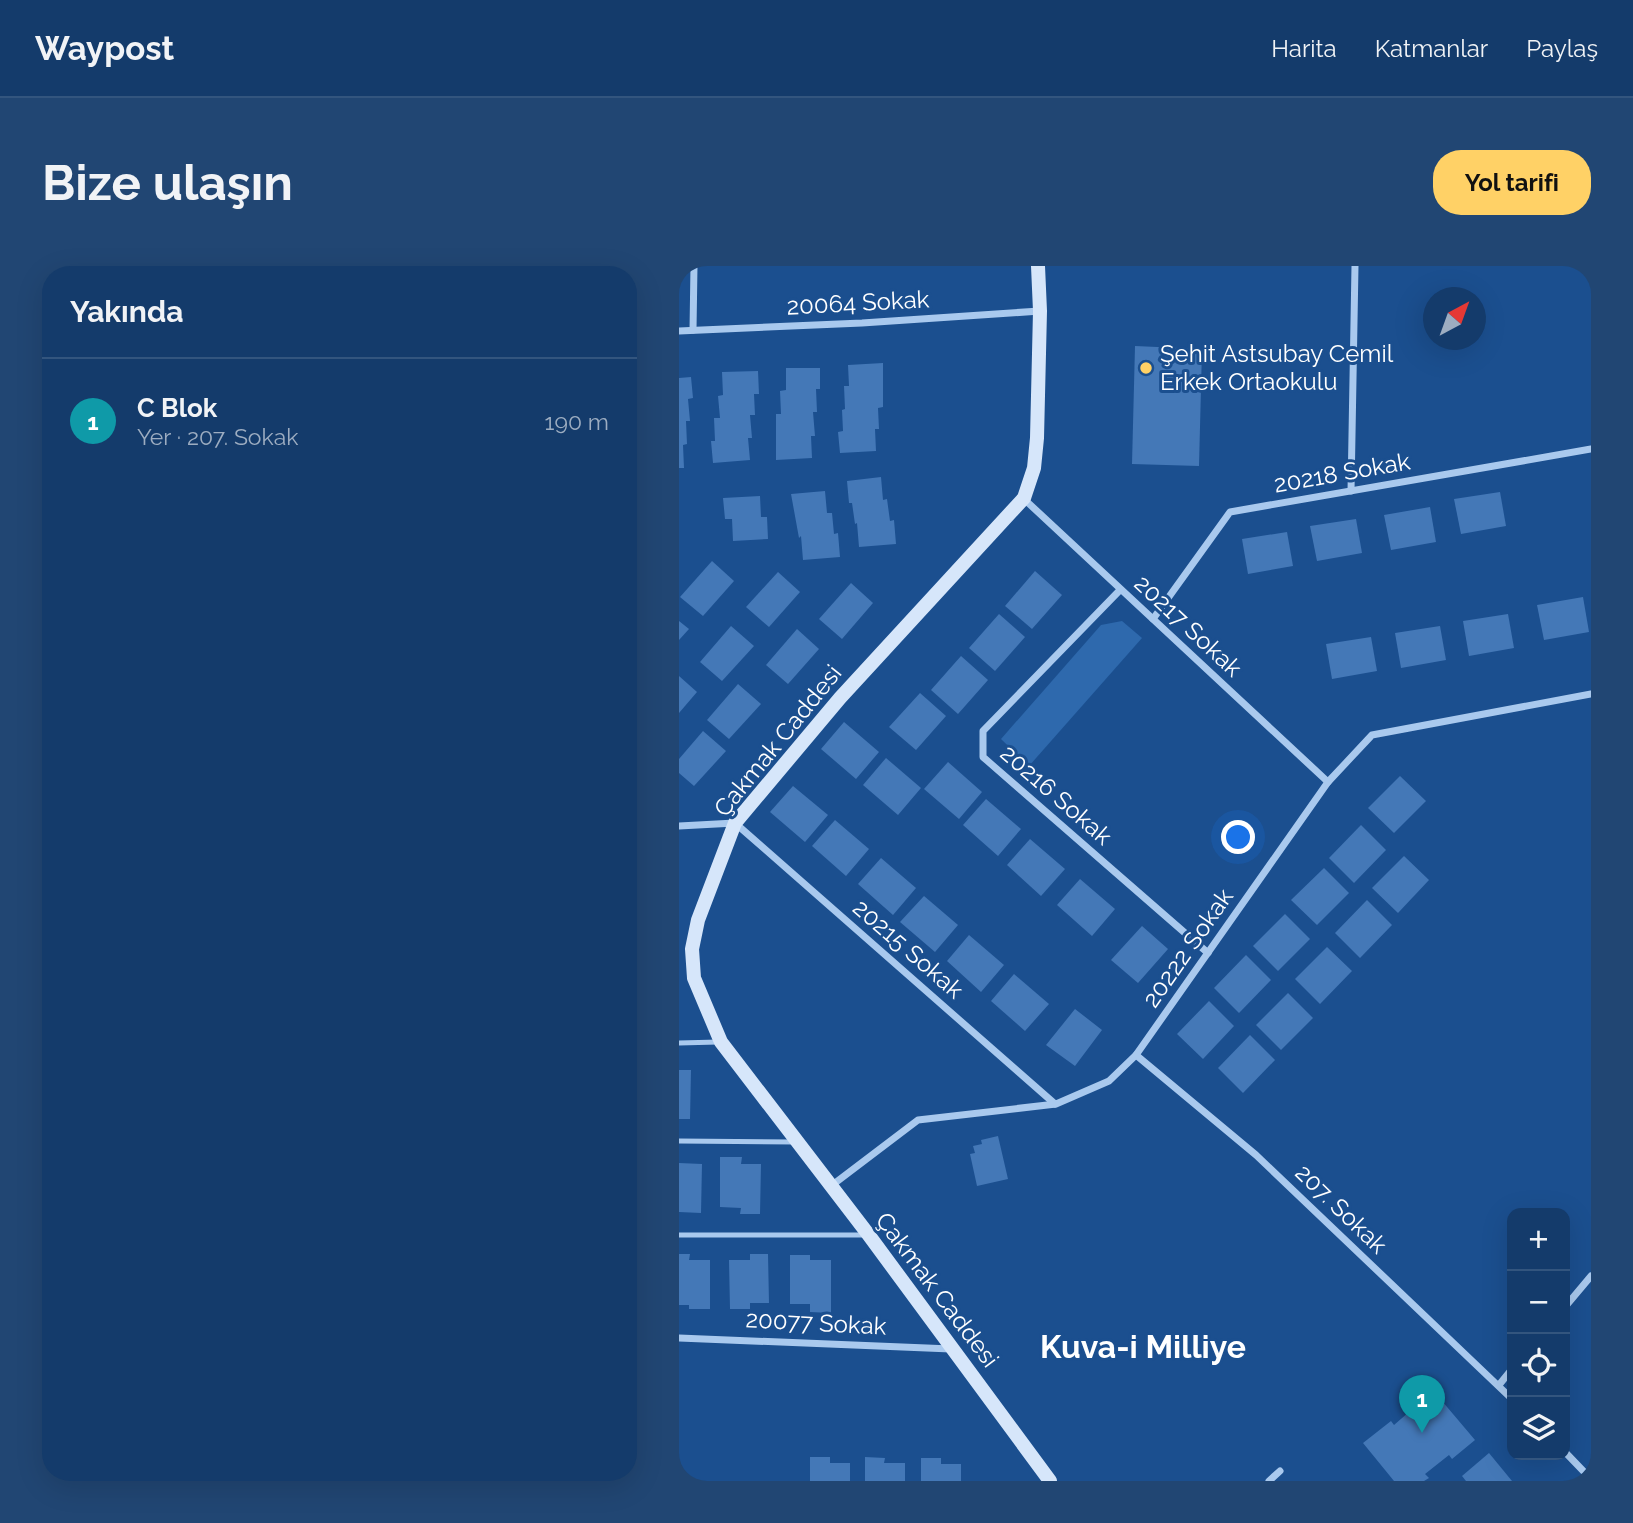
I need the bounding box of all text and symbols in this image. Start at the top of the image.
text: Waypost [35,29,174,68]
text: Harita [1271,34,1337,63]
text: Katmanlar [1375,34,1488,63]
text: Paylaş [1526,34,1598,63]
button: Yol tarifi [1433,150,1591,215]
text: Bize ulaşın [42,154,293,211]
street label: 20064 Sokak [786,284,930,321]
north arrow [1423,287,1486,350]
text: Yakında [70,294,183,329]
place label: Şehit Astsubay Cemil Erkek Ortaokulu [1160,339,1394,396]
marker: Şehit Astsubay Cemil Erkek Ortaokulu [1138,360,1154,376]
text: C Blok [137,393,217,423]
text: 1 [87,408,99,435]
text: 190 m [545,408,609,435]
text: Yer · 207. Sokak [137,423,298,450]
street label: 20218 Sokak [1272,446,1412,499]
street label: 20217 Sokak [1129,569,1248,683]
street label: Çakmak Caddesi [708,659,848,822]
street label: 20216 Sokak [995,738,1118,851]
your location [1221,820,1255,854]
street label: 20222 Sokak [1136,883,1239,1013]
street label: 20215 Sokak [847,893,970,1005]
street label: 207. Sokak [1289,1158,1393,1260]
street label: Çakmak Caddesi [870,1206,1005,1373]
map controls [1507,1208,1570,1460]
button: + [1507,1208,1570,1271]
button: − [1507,1271,1570,1334]
street label: 20077 Sokak [745,1304,887,1341]
district label: Kuva-i̇ Milliye [1040,1328,1246,1365]
button: locate [1507,1334,1570,1397]
pin: 1 [1399,1375,1445,1433]
button: layers [1507,1397,1570,1460]

